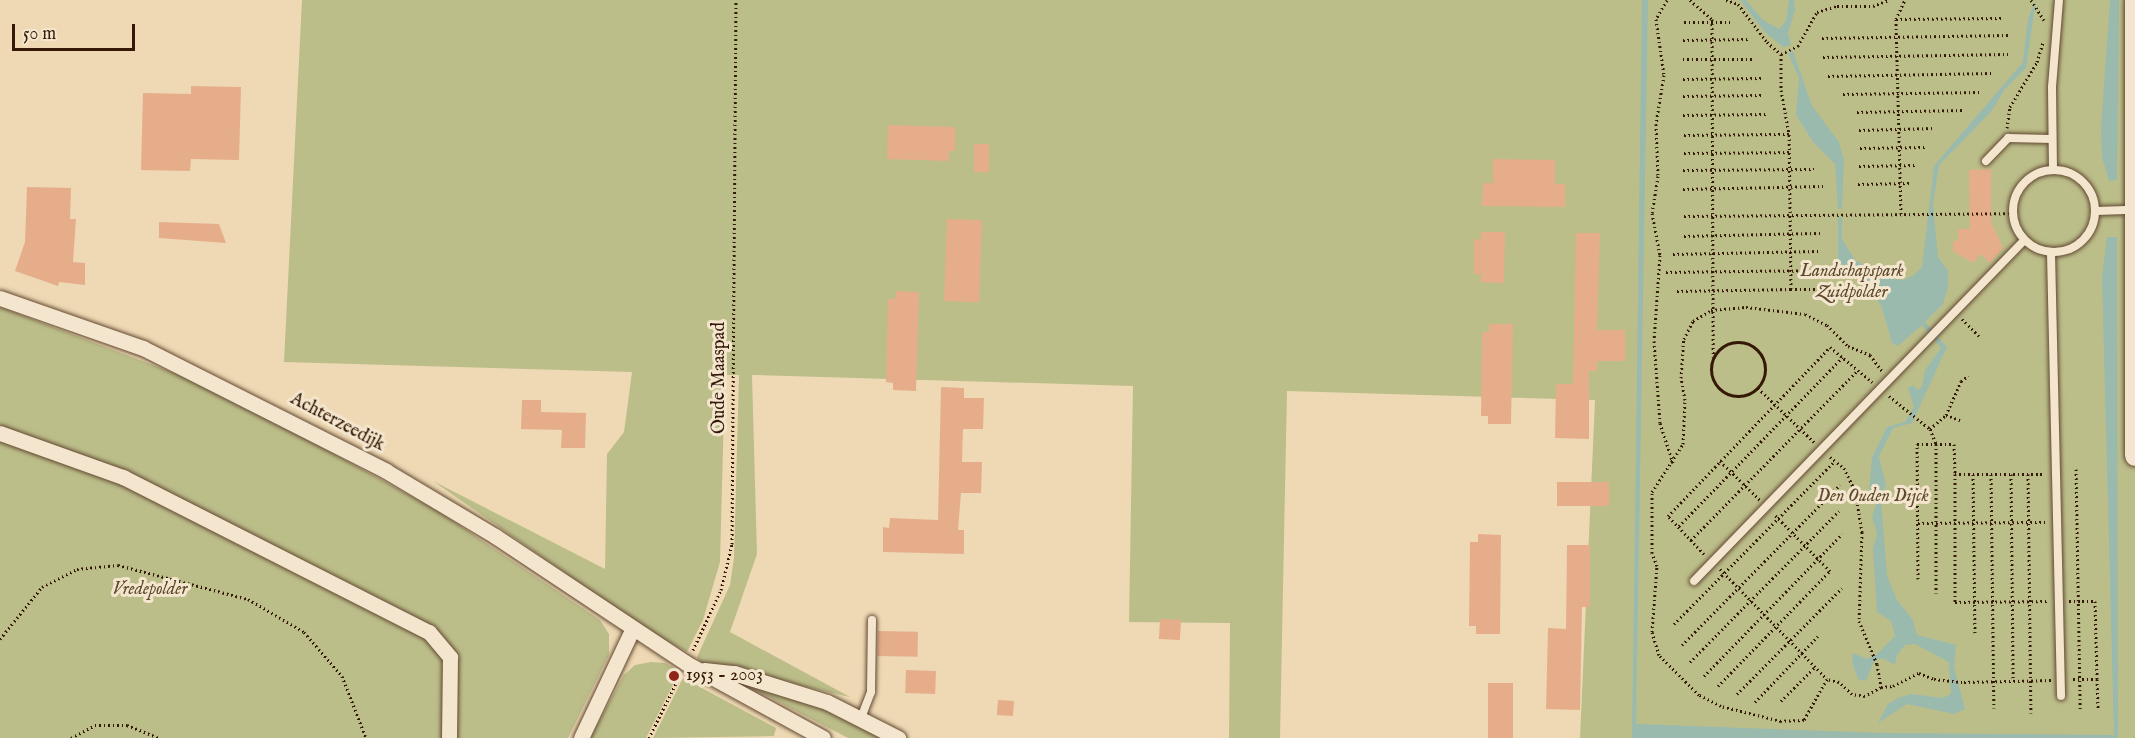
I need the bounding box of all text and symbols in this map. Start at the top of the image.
scale bar [15,12,138,50]
text: 50 m [23,23,56,46]
park label: Landschapspark Zuidpolder [1800,262,1904,304]
street label: Oude Maaspad [709,322,731,434]
street label: Achterzeedijk [286,389,388,457]
park label: Den Ouden Dijck [1817,486,1929,508]
park label: Vredepolder [113,579,187,601]
place label: 1953 - 2003 [686,665,763,687]
marker: 1953 - 2003 [667,669,681,683]

